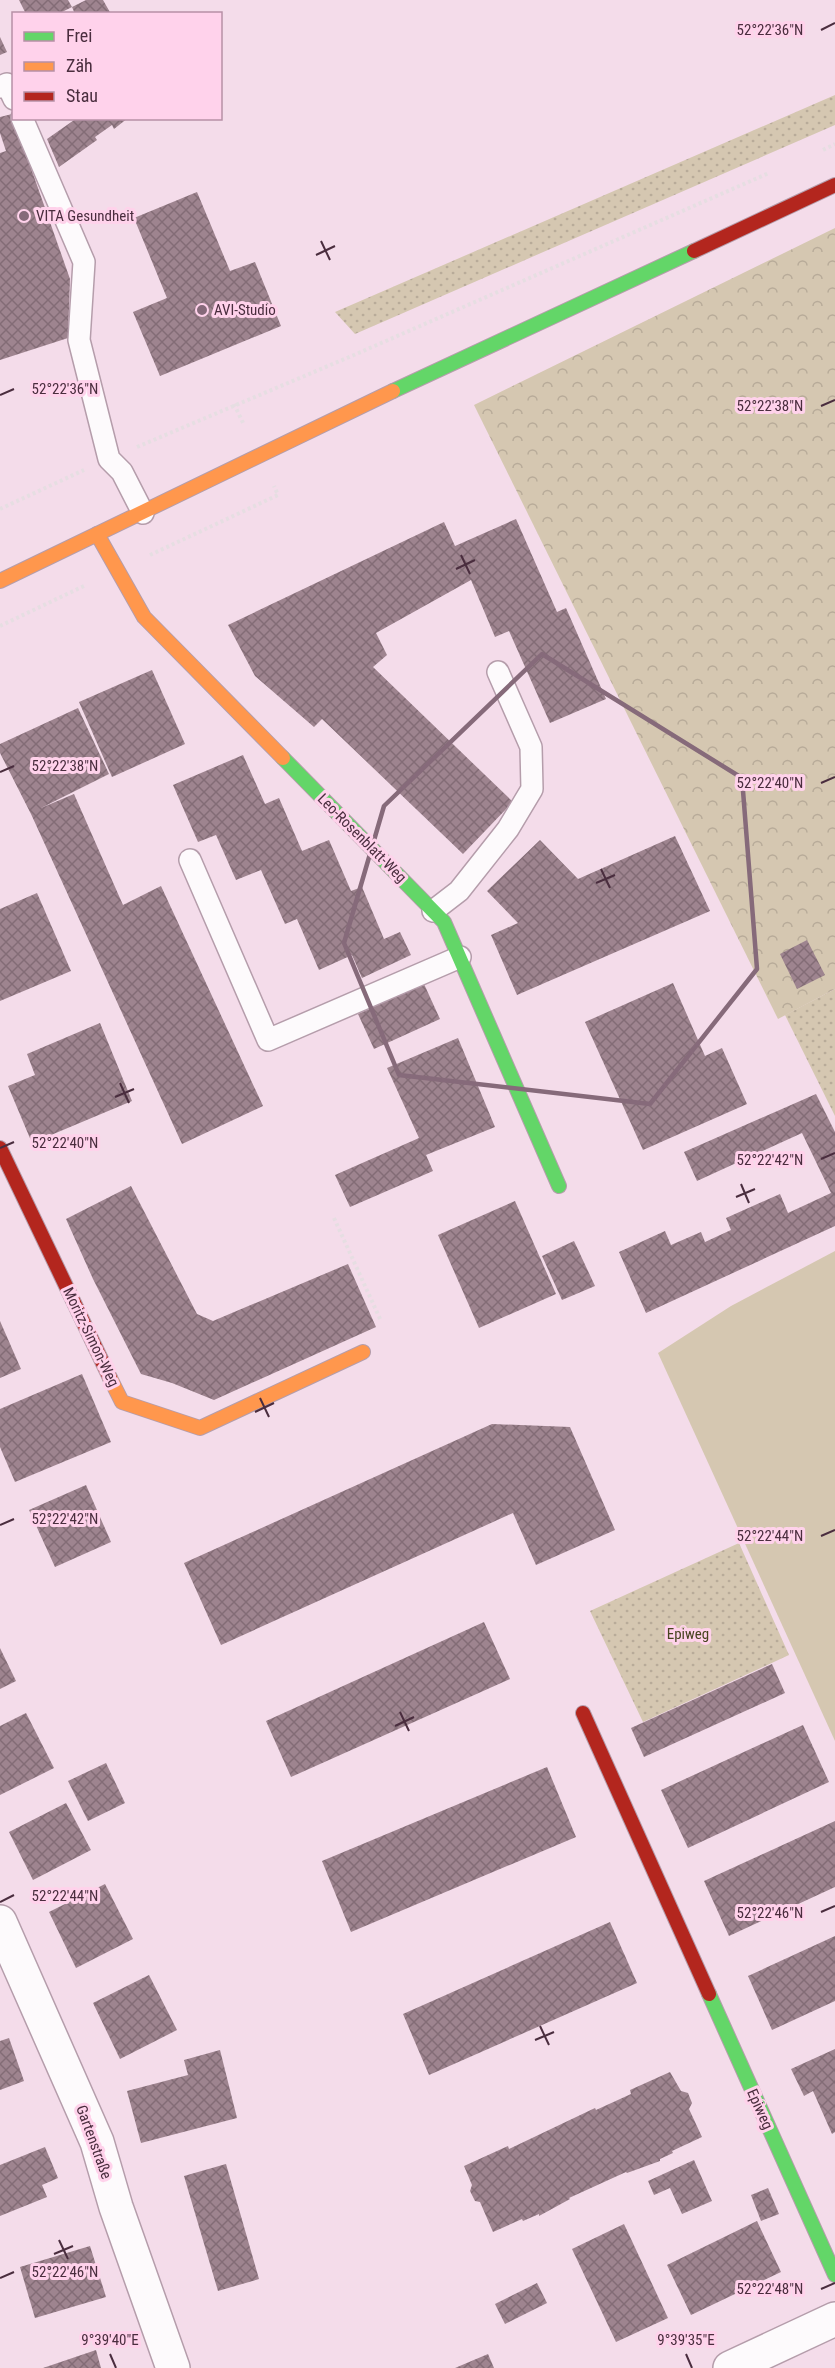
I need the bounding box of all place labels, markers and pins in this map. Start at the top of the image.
place label: VITA Gesundheit [36,207,134,225]
marker: VITA Gesundheit [17,209,31,223]
place label: AVI-Studio [214,301,276,319]
marker: AVI-Studio [195,303,209,317]

